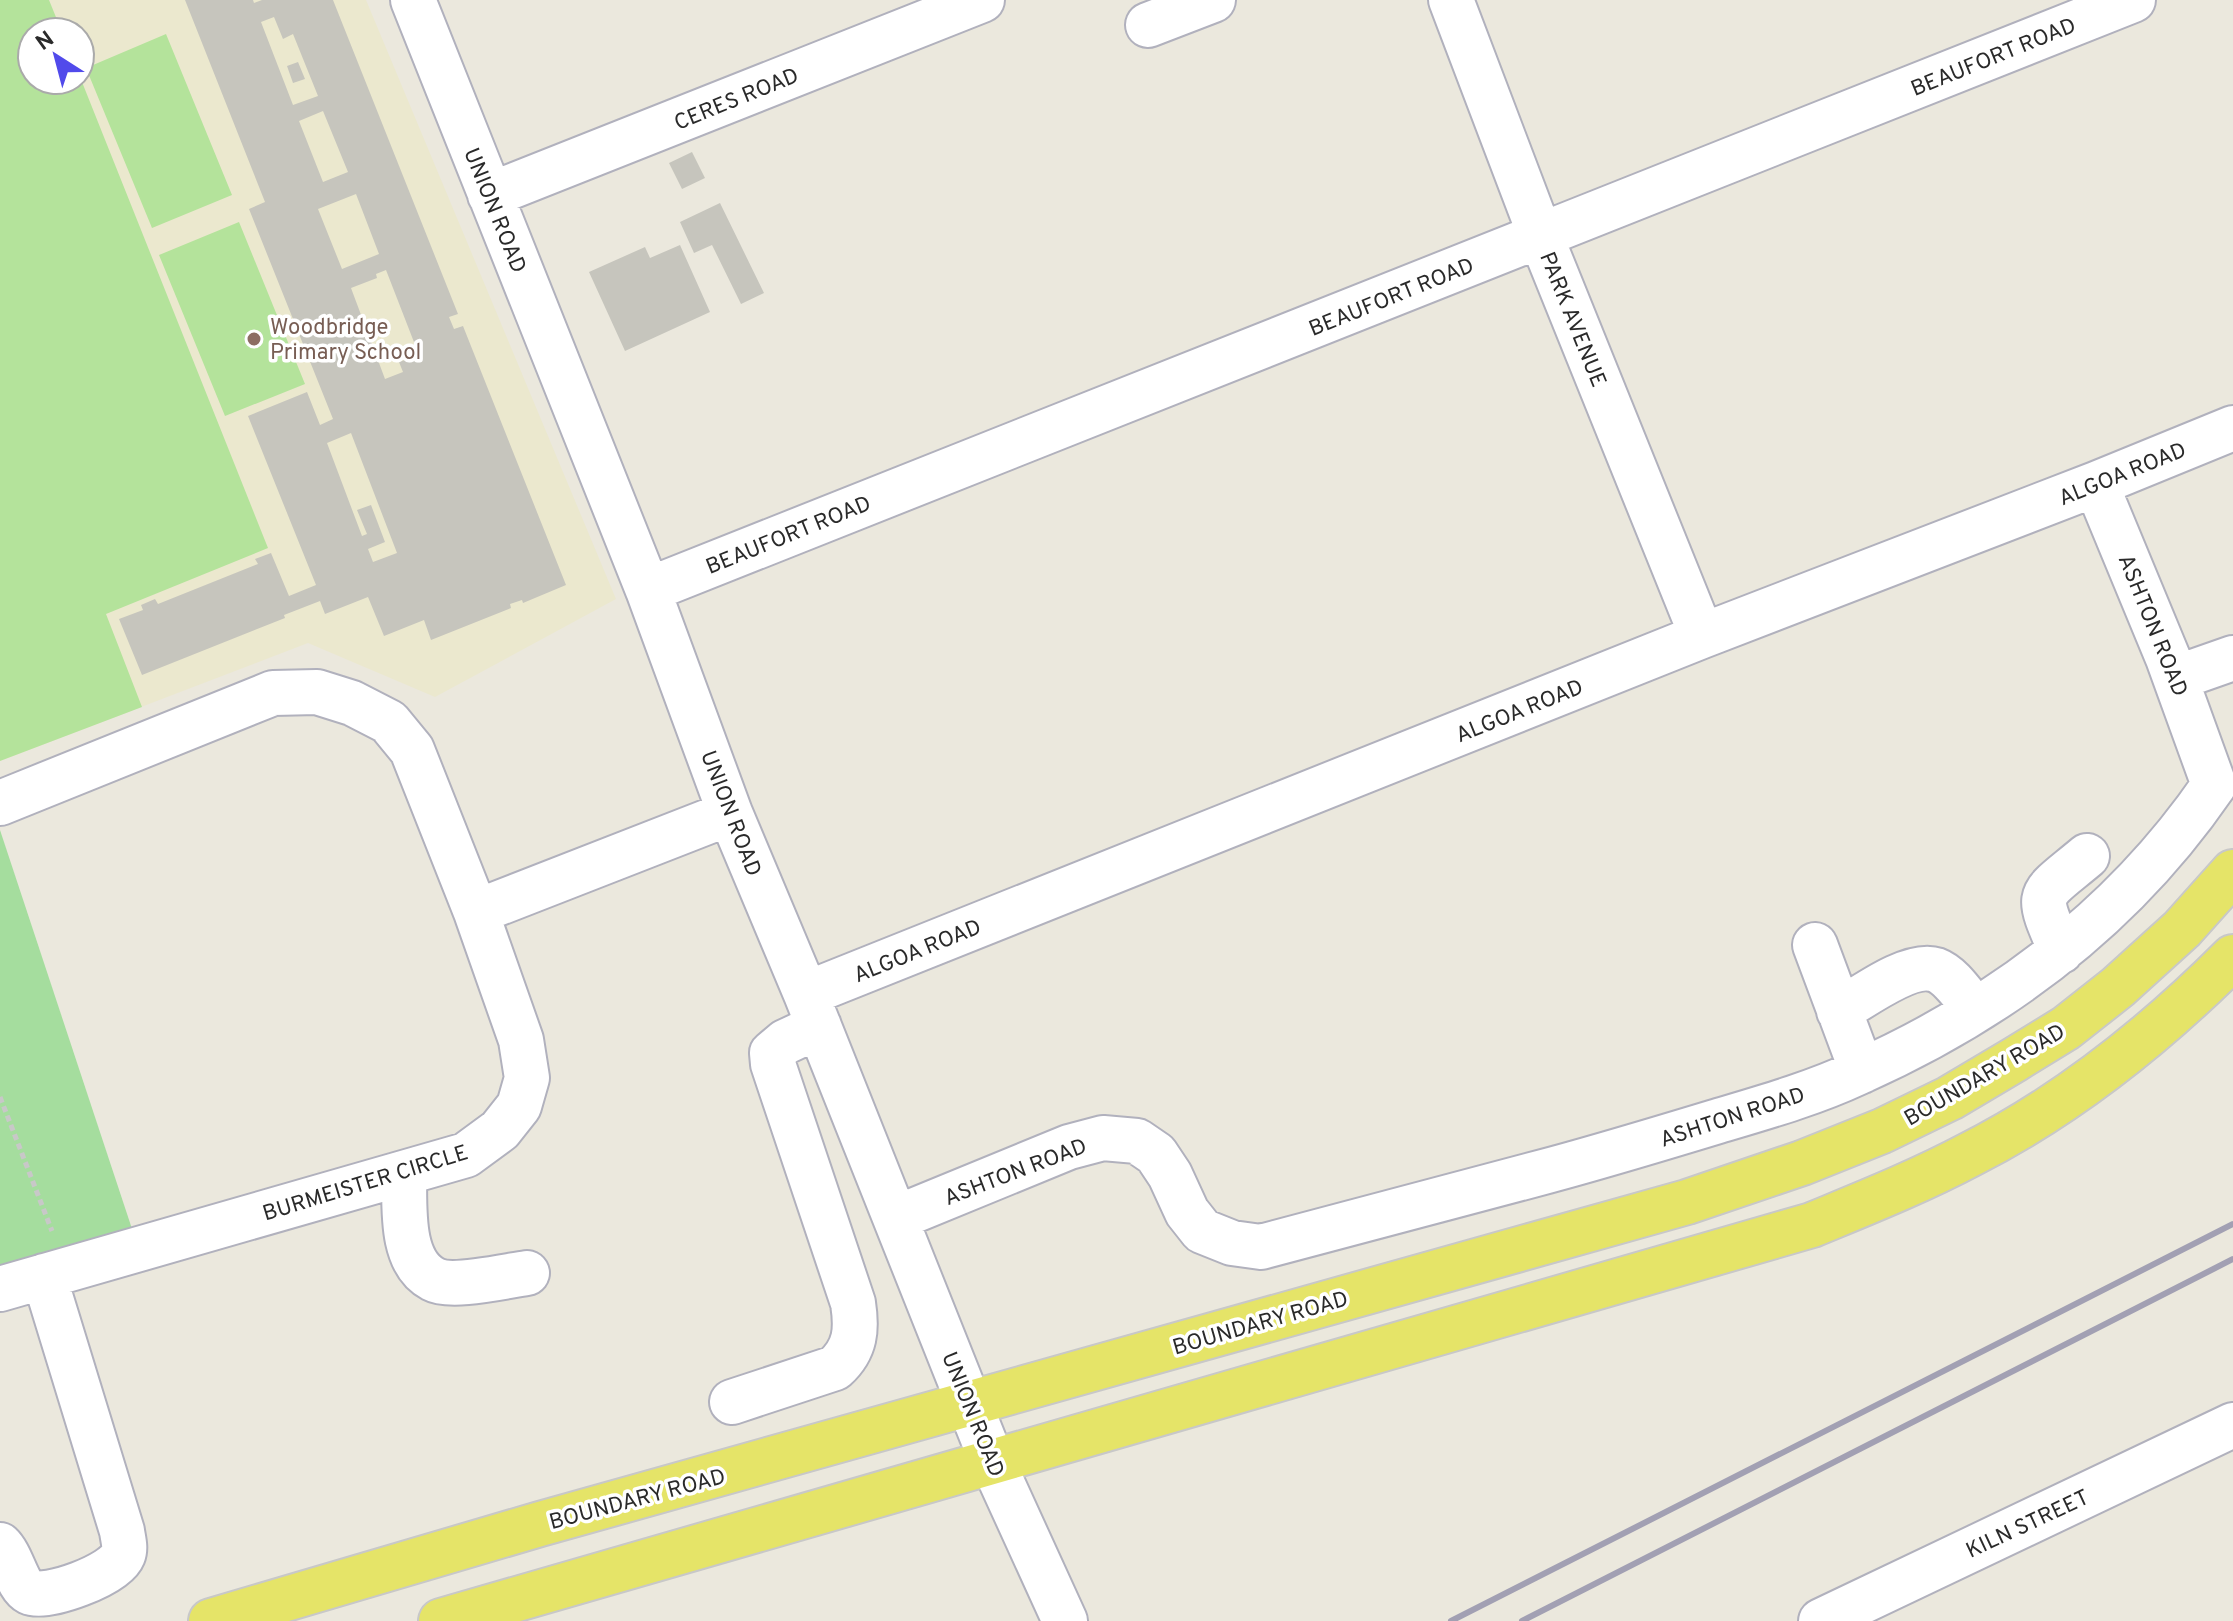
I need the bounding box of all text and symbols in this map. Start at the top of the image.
street label: BEAUFORT ROAD [1907,13,2080,104]
north arrow [16,16,96,96]
text: N [31,26,60,57]
street label: CERES ROAD [671,63,803,138]
street label: UNION ROAD [456,144,531,278]
street label: PARK AVENUE [1532,248,1611,391]
street label: BEAUFORT ROAD [1305,253,1478,344]
place label: Woodbridge Primary School [270,315,421,367]
marker: Woodbridge Primary School [245,330,263,348]
street label: ALGOA ROAD [2055,437,2191,513]
street label: BEAUFORT ROAD [702,491,875,582]
street label: ASHTON ROAD [2111,551,2192,701]
street label: ALGOA ROAD [1452,674,1588,750]
street label: UNION ROAD [693,747,766,881]
street label: ALGOA ROAD [850,914,986,990]
street label: BOUNDARY ROAD [1900,1019,2071,1133]
street label: ASHTON ROAD [1657,1082,1809,1155]
street label: ASHTON ROAD [941,1134,1091,1213]
street label: BURMEISTER CIRCLE [260,1140,472,1228]
street label: BOUNDARY ROAD [1170,1286,1352,1362]
street label: UNION ROAD [934,1348,1009,1482]
street label: BOUNDARY ROAD [546,1464,729,1537]
street label: KILN STREET [1962,1485,2094,1566]

